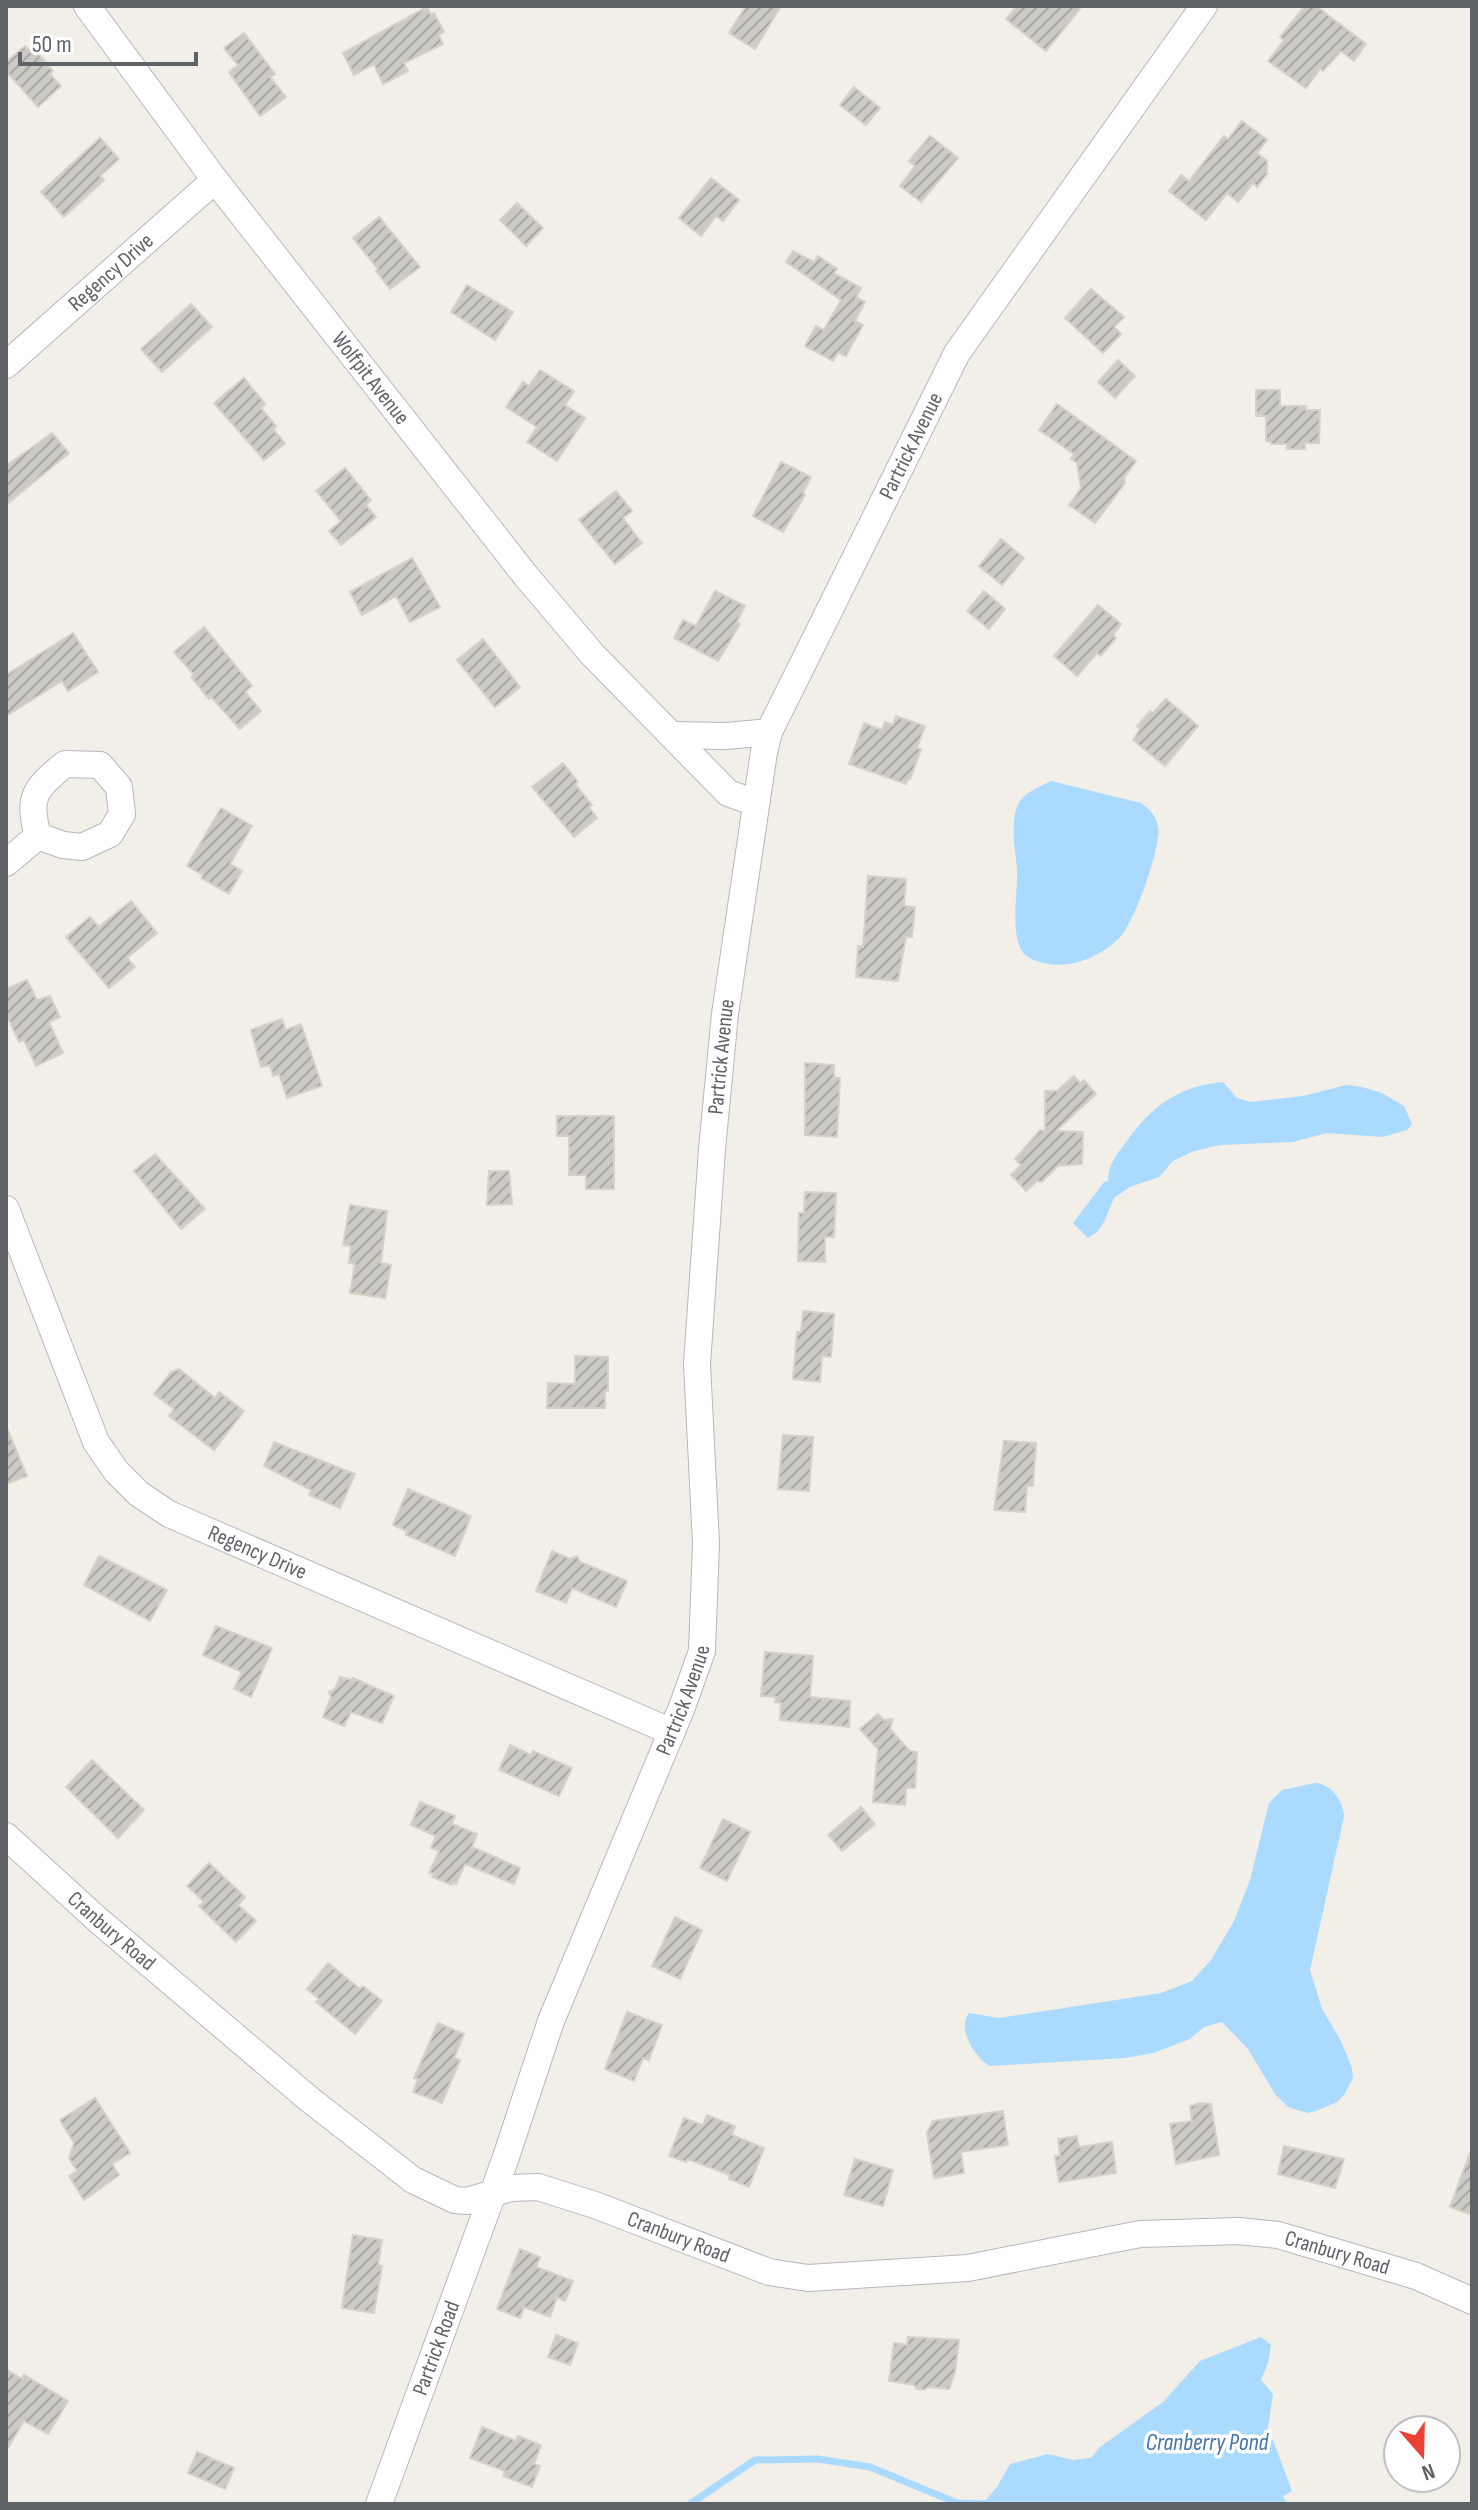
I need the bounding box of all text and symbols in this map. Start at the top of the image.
scale bar [20,16,196,66]
text: 50 m [32,30,72,59]
street label: Regency Drive [63,227,159,317]
street label: Wolfpit Avenue [326,326,415,430]
street label: Partrick Avenue [873,388,949,504]
street label: Partrick Avenue [702,997,741,1116]
street label: Regency Drive [204,1519,311,1586]
street label: Partrick Avenue [650,1645,716,1759]
street label: Cranbury Road [62,1885,161,1976]
street label: Cranbury Road [623,2205,734,2269]
street label: Cranbury Road [1282,2224,1393,2281]
street label: Partrick Road [406,2297,466,2399]
north arrow [1382,2414,1462,2494]
water label: Cranberry Pond [1146,2428,1270,2457]
text: N [1418,2457,1438,2486]

